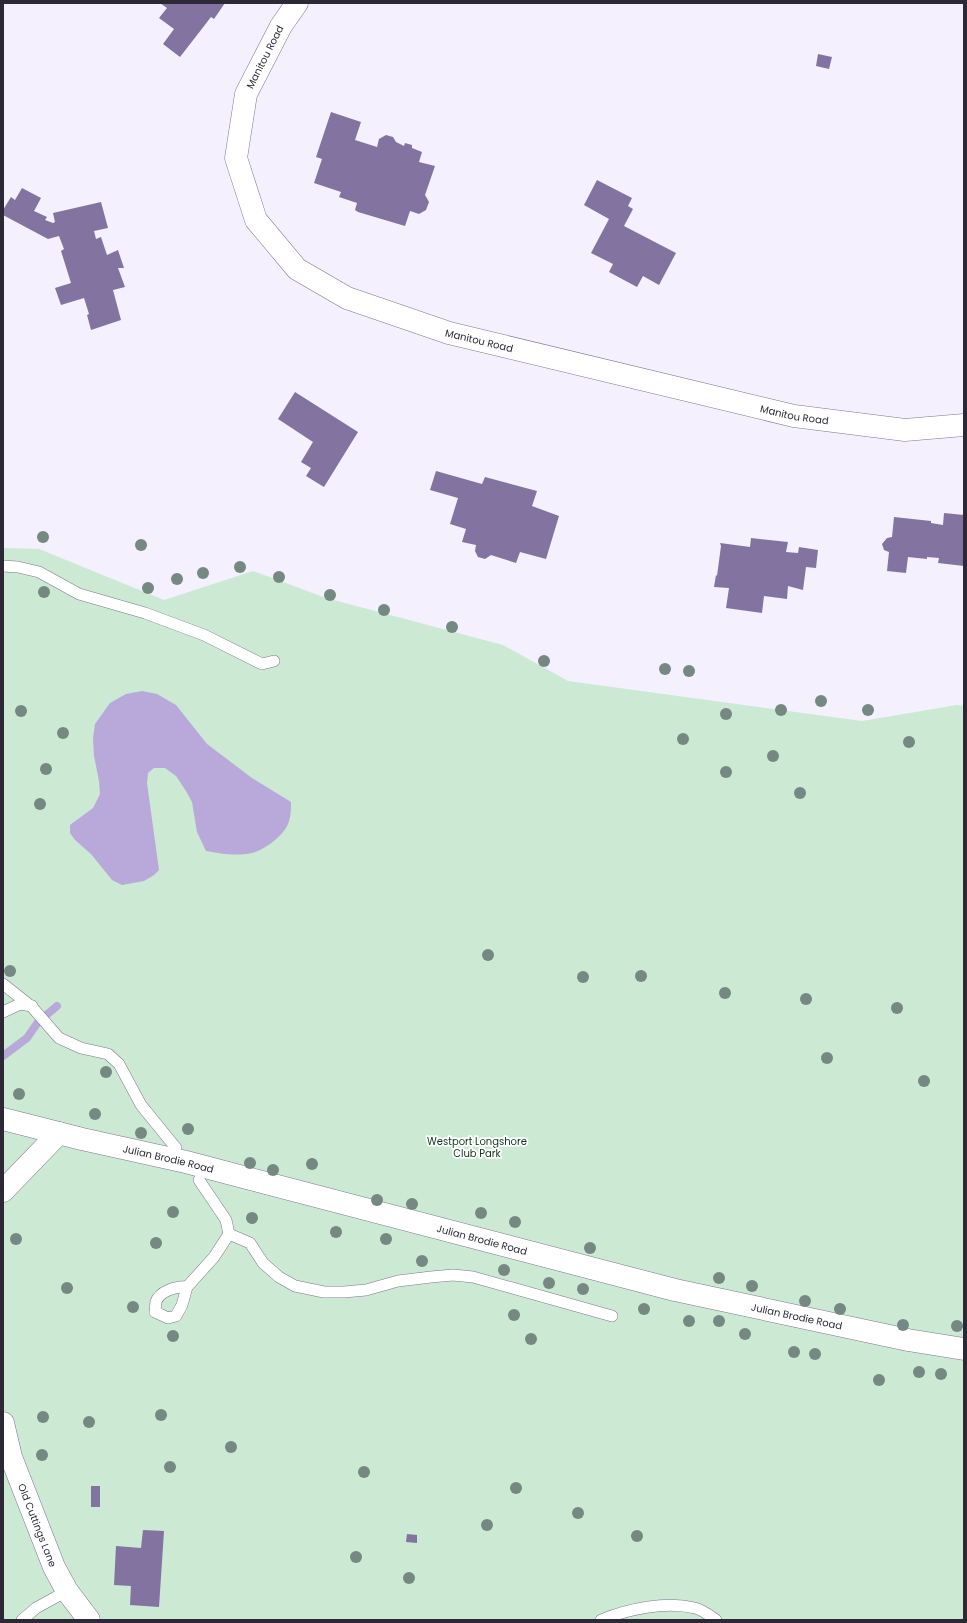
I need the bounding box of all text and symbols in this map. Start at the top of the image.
street label: Manitou Road [243,23,287,91]
street label: Manitou Road [444,325,515,356]
street label: Manitou Road [759,401,830,428]
park label: Westport Longshore Club Park [427,1134,527,1161]
street label: Julian Brodie Road [121,1141,215,1176]
street label: Julian Brodie Road [435,1220,529,1259]
street label: Julian Brodie Road [750,1299,844,1333]
street label: Old Cuttings Lane [15,1481,61,1569]

